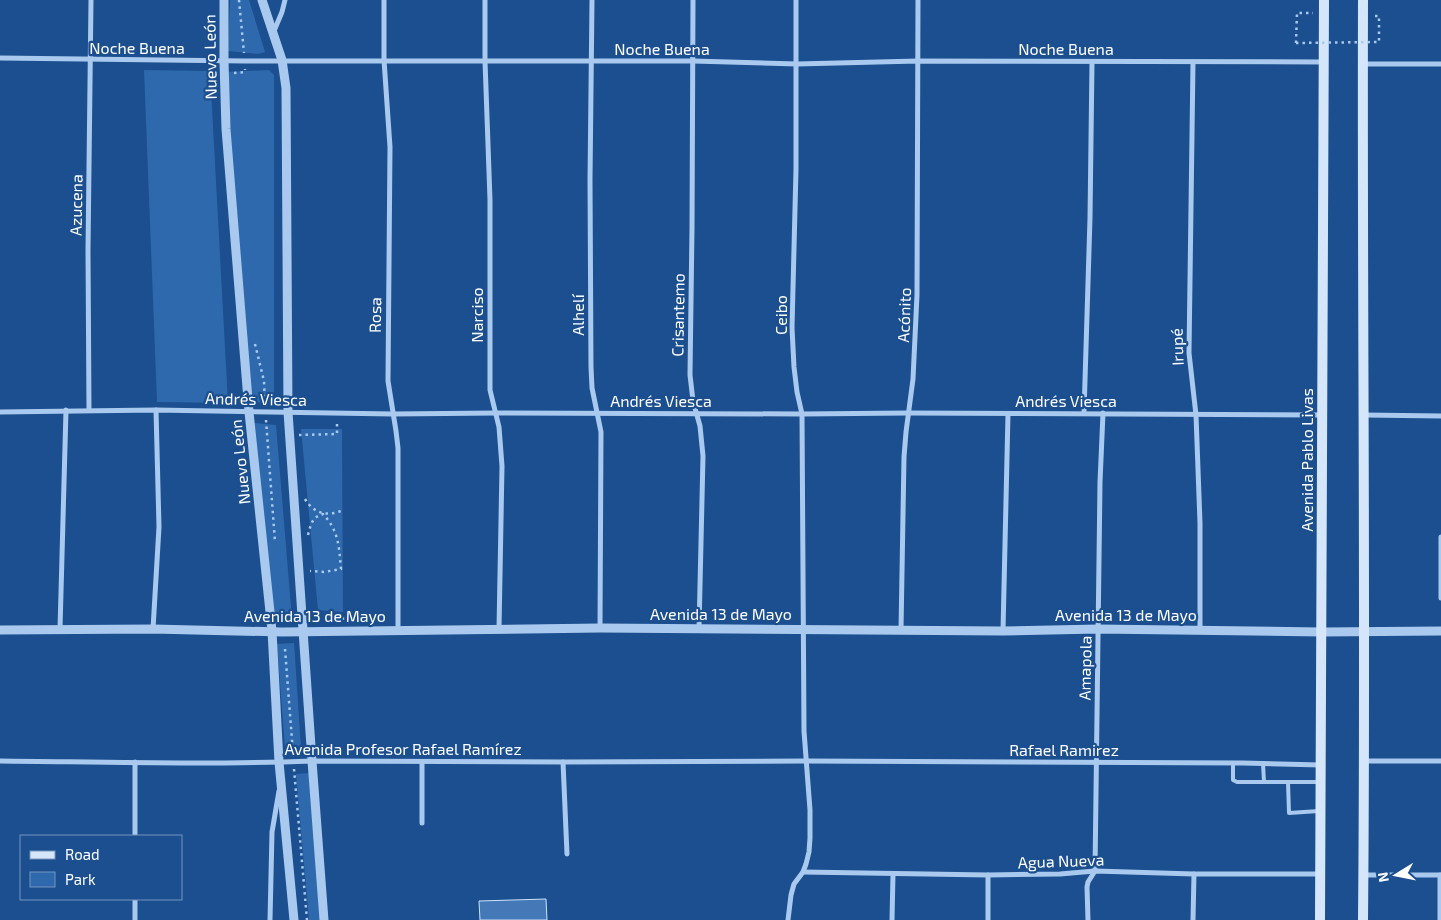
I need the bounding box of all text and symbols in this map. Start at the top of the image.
street label: Nuevo León [199,14,220,100]
street label: Noche Buena [89,38,185,57]
street label: Noche Buena [614,39,710,58]
street label: Noche Buena [1018,39,1114,58]
street label: Azucena [65,174,86,236]
street label: Crisantemo [667,273,688,357]
street label: Narciso [467,287,486,343]
street label: Acónito [893,287,914,343]
street label: Alhelí [568,293,587,336]
street label: Ceibo [771,295,790,335]
street label: Rosa [365,297,384,333]
street label: Irupé [1166,328,1187,366]
street label: Andrés Viesca [205,388,307,409]
street label: Avenida Pablo Livas [1297,388,1316,532]
street label: Andrés Viesca [610,391,712,410]
street label: Andrés Viesca [1015,391,1117,410]
street label: Nuevo León [226,419,253,505]
street label: Avenida 13 de Mayo [650,604,792,623]
street label: Avenida 13 de Mayo [1055,605,1197,624]
street label: Avenida 13 de Mayo [244,606,386,625]
street label: Amapola [1074,636,1095,700]
street label: Avenida Profesor Rafael Ramírez [284,739,522,758]
street label: Rafael Ramirez [1009,740,1119,759]
legend [20,835,182,900]
text: Road [65,845,100,863]
street label: Agua Nueva [1017,849,1105,872]
north arrow [1371,850,1421,900]
text: Park [65,870,96,888]
text: N [1373,871,1392,884]

